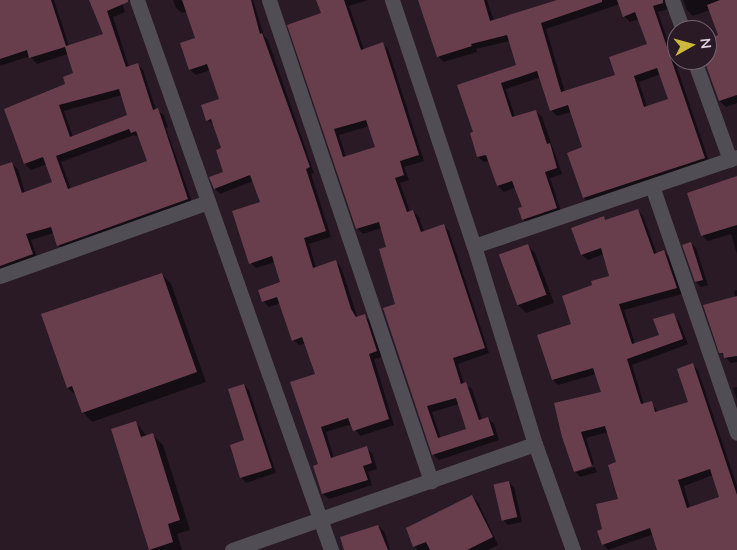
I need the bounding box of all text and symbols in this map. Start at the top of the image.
north arrow [667,20,717,70]
text: N [696,37,715,50]

